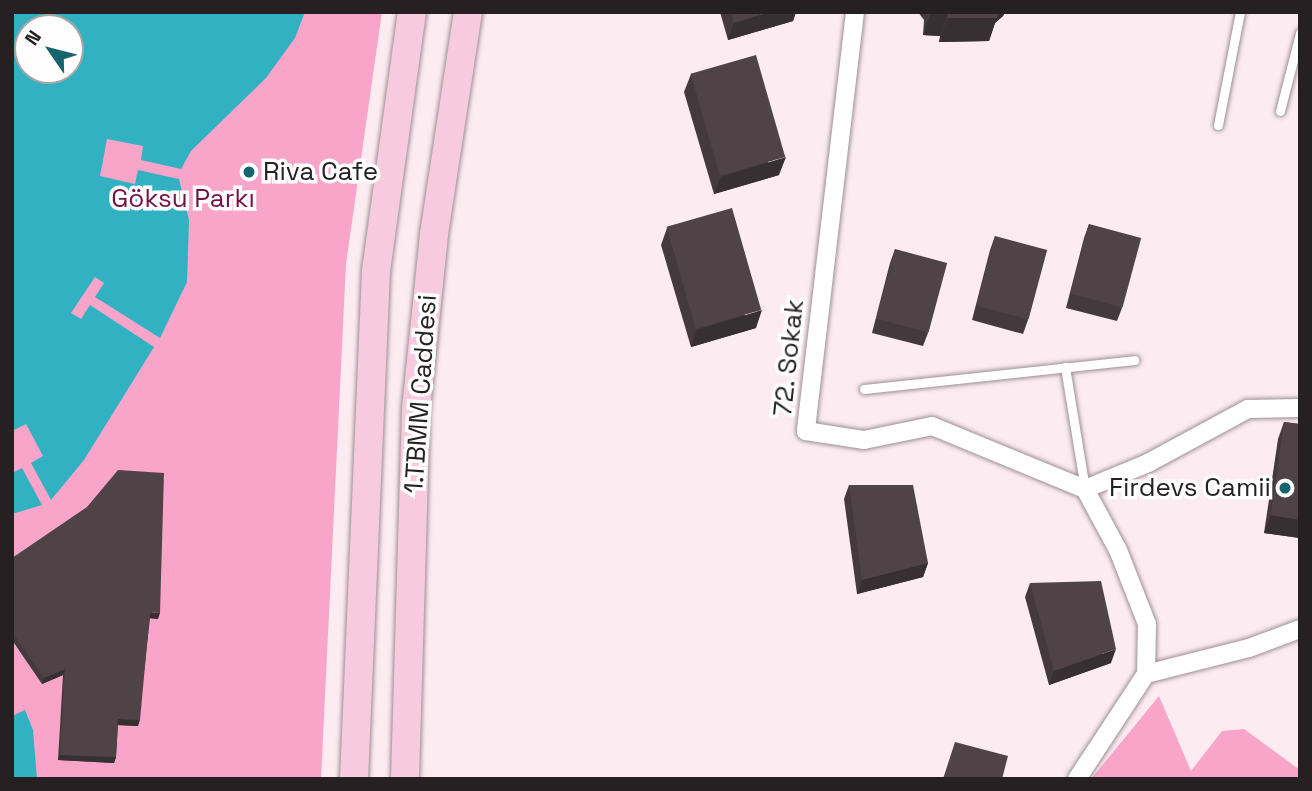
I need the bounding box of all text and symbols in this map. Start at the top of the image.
north arrow [14,14,84,84]
text: N [19,25,47,50]
place label: Riva Cafe [263,156,378,188]
marker: Riva Cafe [241,164,257,180]
park label: Göksu Parkı [111,183,255,215]
street label: 1.TBMM Caddesi [398,293,444,495]
street label: 72. Sokak [767,298,811,418]
place label: Firdevs Camii [1109,472,1271,504]
marker: Firdevs Camii [1277,480,1293,496]

